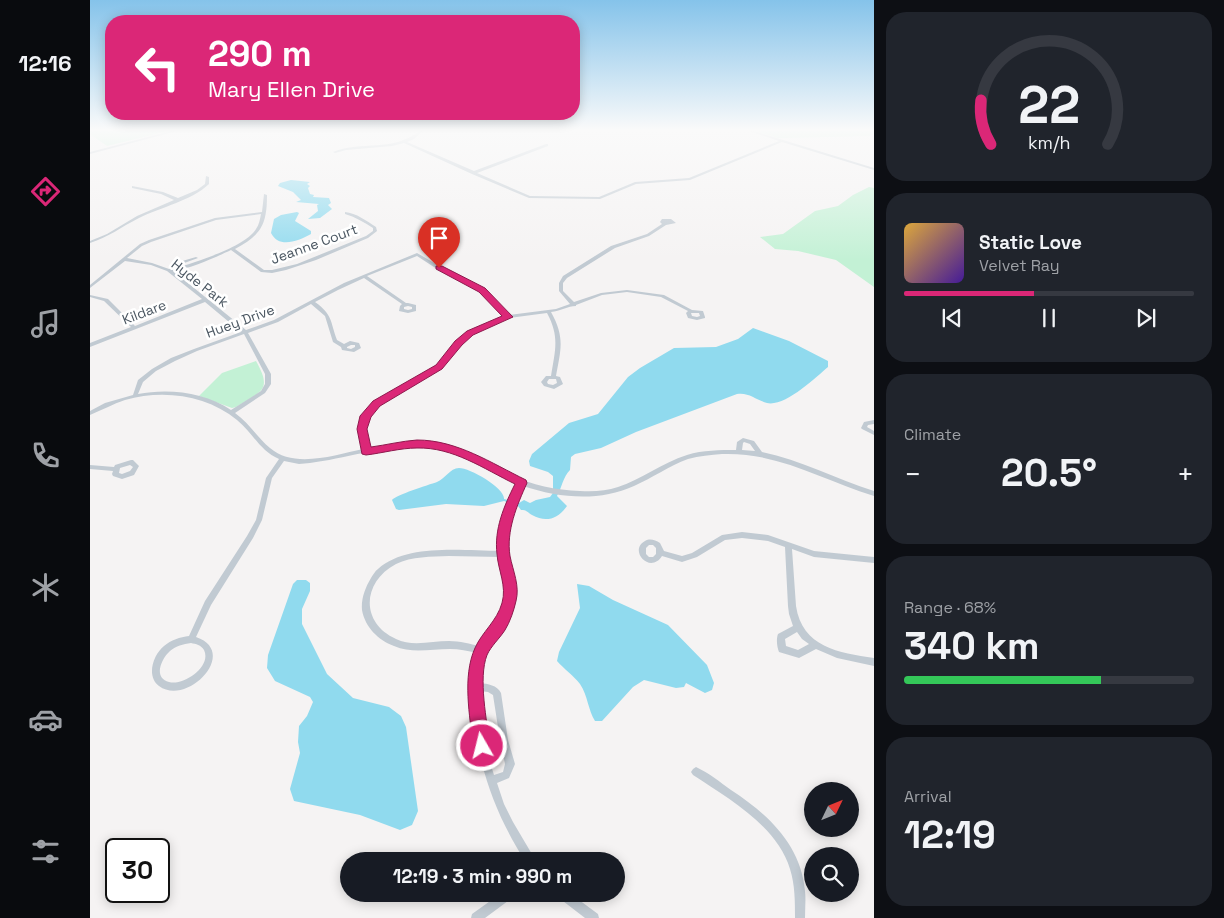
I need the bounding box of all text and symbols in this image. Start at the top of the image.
text: 290 m [208,32,312,76]
icon: left [125,35,190,100]
text: 12:16 [18,49,72,77]
text: 22 [1018,72,1080,138]
text: Mary Ellen Drive [208,75,375,103]
text: km/h [1028,131,1070,154]
icon: directions [28,174,63,209]
pin [418,217,460,268]
street label: Jeanne Court [268,220,360,268]
icon: arrive [425,224,453,252]
text: Static Love [979,230,1082,255]
street label: Hyde Park [168,255,233,311]
text: Velvet Ray [979,255,1060,276]
street label: Kildare [119,295,169,329]
street label: Huey Drive [203,300,277,342]
icon: previous [938,304,966,332]
icon: pause [1035,304,1063,332]
icon: next [1132,304,1160,332]
icon: music [28,306,63,341]
text: Climate [904,424,961,445]
icon: phone [28,438,63,473]
text: 20.5° [1001,449,1097,497]
text: − [904,456,921,492]
text: + [1177,456,1194,492]
icon: climate [28,570,63,605]
text: Range · 68% [904,597,996,618]
text: 340 km [904,622,1039,670]
icon: car [28,702,63,737]
position arrow [455,719,507,771]
north arrow [804,782,859,838]
map controls [804,782,859,902]
text: Arrival [904,786,952,807]
text: 12:19 [904,811,996,859]
icon: filters [28,834,63,869]
speed limit sign: 30 [105,838,170,903]
button: search [804,847,859,902]
text: 12:19 · 3 min · 990 m [393,864,572,889]

